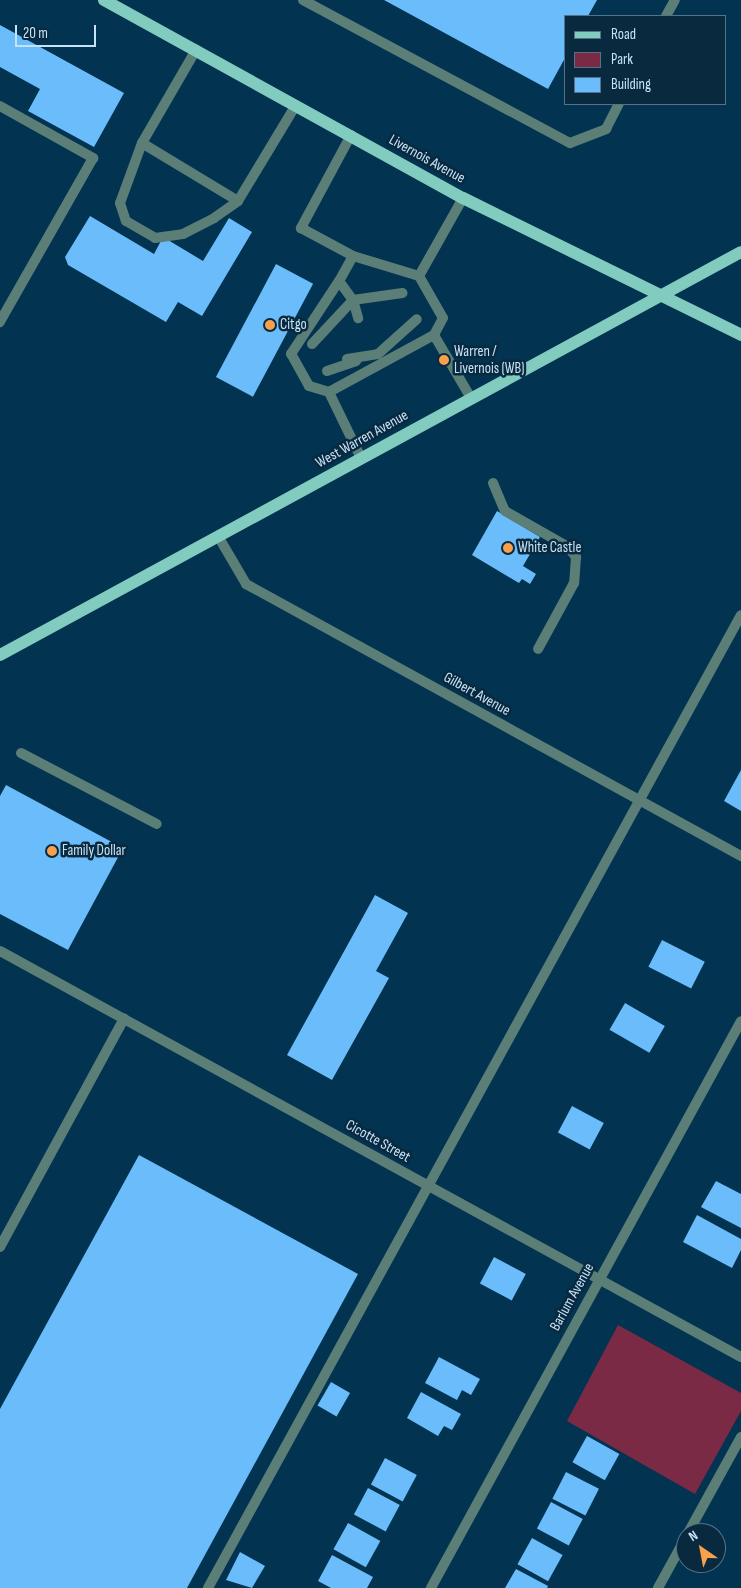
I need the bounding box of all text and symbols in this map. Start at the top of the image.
scale bar [18,15,99,47]
legend [564,15,726,105]
text: 20 m [23,24,48,43]
text: Road [611,25,636,44]
text: Park [611,50,633,69]
text: Building [611,75,651,94]
street label: Livernois Avenue [386,131,468,187]
place label: Citgo [280,316,307,334]
marker: Citgo [264,319,276,331]
place label: Warren / Livernois (WB) [454,342,524,377]
marker: Warren / Livernois (WB) [438,354,450,366]
street label: West Warren Avenue [313,406,411,472]
place label: White Castle [518,539,581,557]
marker: White Castle [502,542,514,554]
street label: Gilbert Avenue [441,668,513,720]
place label: Family Dollar [62,842,126,860]
marker: Family Dollar [46,845,58,857]
street label: Cicotte Street [342,1116,414,1166]
street label: Barlum Avenue [546,1260,598,1334]
north arrow [676,1523,726,1573]
text: N [685,1527,701,1545]

